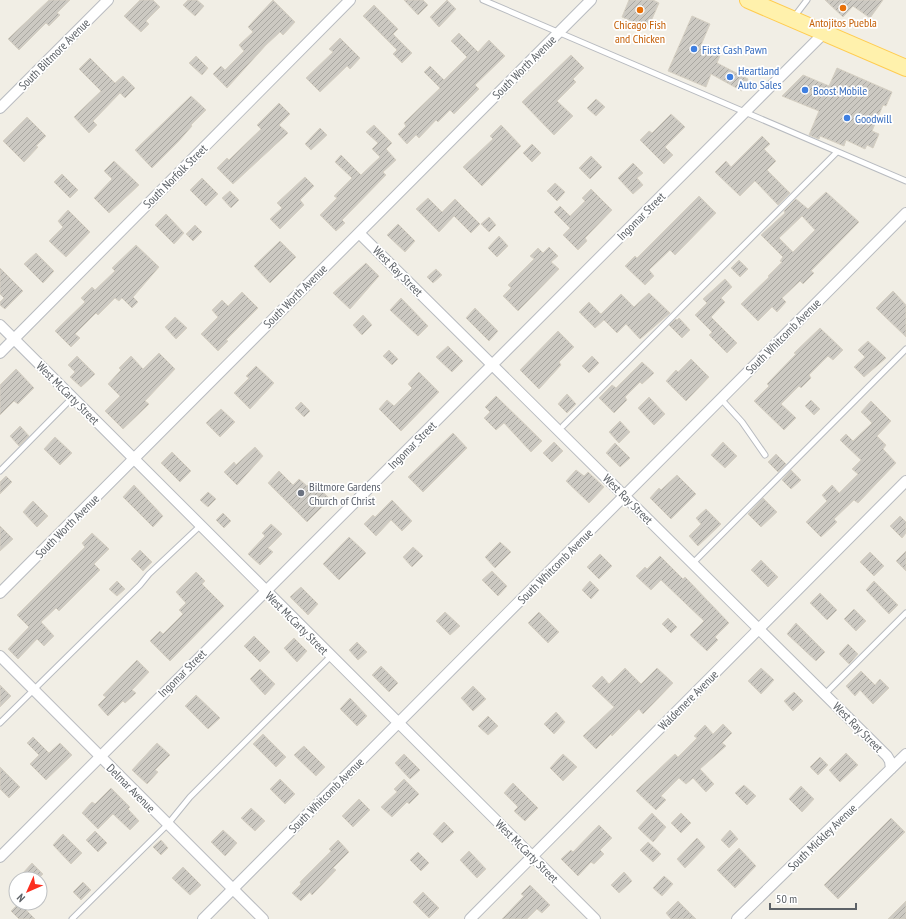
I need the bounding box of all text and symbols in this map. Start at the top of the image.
marker: Antojitos Puebla [838,3,848,13]
marker: Chicago Fish and Chicken [635,5,645,15]
street label: South Biltmore Avenue [15,15,93,93]
place label: Antojitos Puebla [809,15,877,30]
place label: Chicago Fish and Chicken [614,17,666,46]
street label: South Worth Avenue [489,32,559,102]
place label: First Cash Pawn [702,42,767,57]
marker: First Cash Pawn [689,44,699,54]
place label: Heartland Auto Sales [738,63,782,92]
marker: Heartland Auto Sales [725,72,735,82]
place label: Boost Mobile [813,83,867,98]
marker: Boost Mobile [800,85,810,95]
place label: Goodwill [855,111,892,126]
marker: Goodwill [842,113,852,123]
street label: South Norfolk Street [140,140,211,211]
street label: Ingomar Street [614,188,669,243]
street label: West Ray Street [370,243,427,300]
street label: South Worth Avenue [260,261,330,331]
street label: South Whitcomb Avenue [742,295,824,377]
street label: West McCarty Street [33,358,103,428]
street label: Ingomar Street [385,417,440,472]
street label: West Ray Street [600,471,657,528]
place label: Biltmore Gardens Church of Christ [309,479,381,508]
marker: Biltmore Gardens Church of Christ [296,488,306,498]
street label: South Worth Avenue [32,491,102,561]
street label: South Whitcomb Avenue [514,525,596,607]
street label: West McCarty Street [262,588,332,658]
street label: Ingomar Street [155,645,210,700]
street label: Waldemere Avenue [655,667,721,733]
street label: West Ray Street [830,699,887,756]
street label: South Whitcomb Avenue [285,754,367,836]
street label: Delmar Avenue [104,761,158,815]
street label: South Mickley Avenue [784,800,860,874]
street label: West McCarty Street [492,816,562,886]
north arrow [8,871,48,911]
scale bar [770,885,856,911]
text: N [14,891,28,905]
text: 50 m [776,891,797,906]

